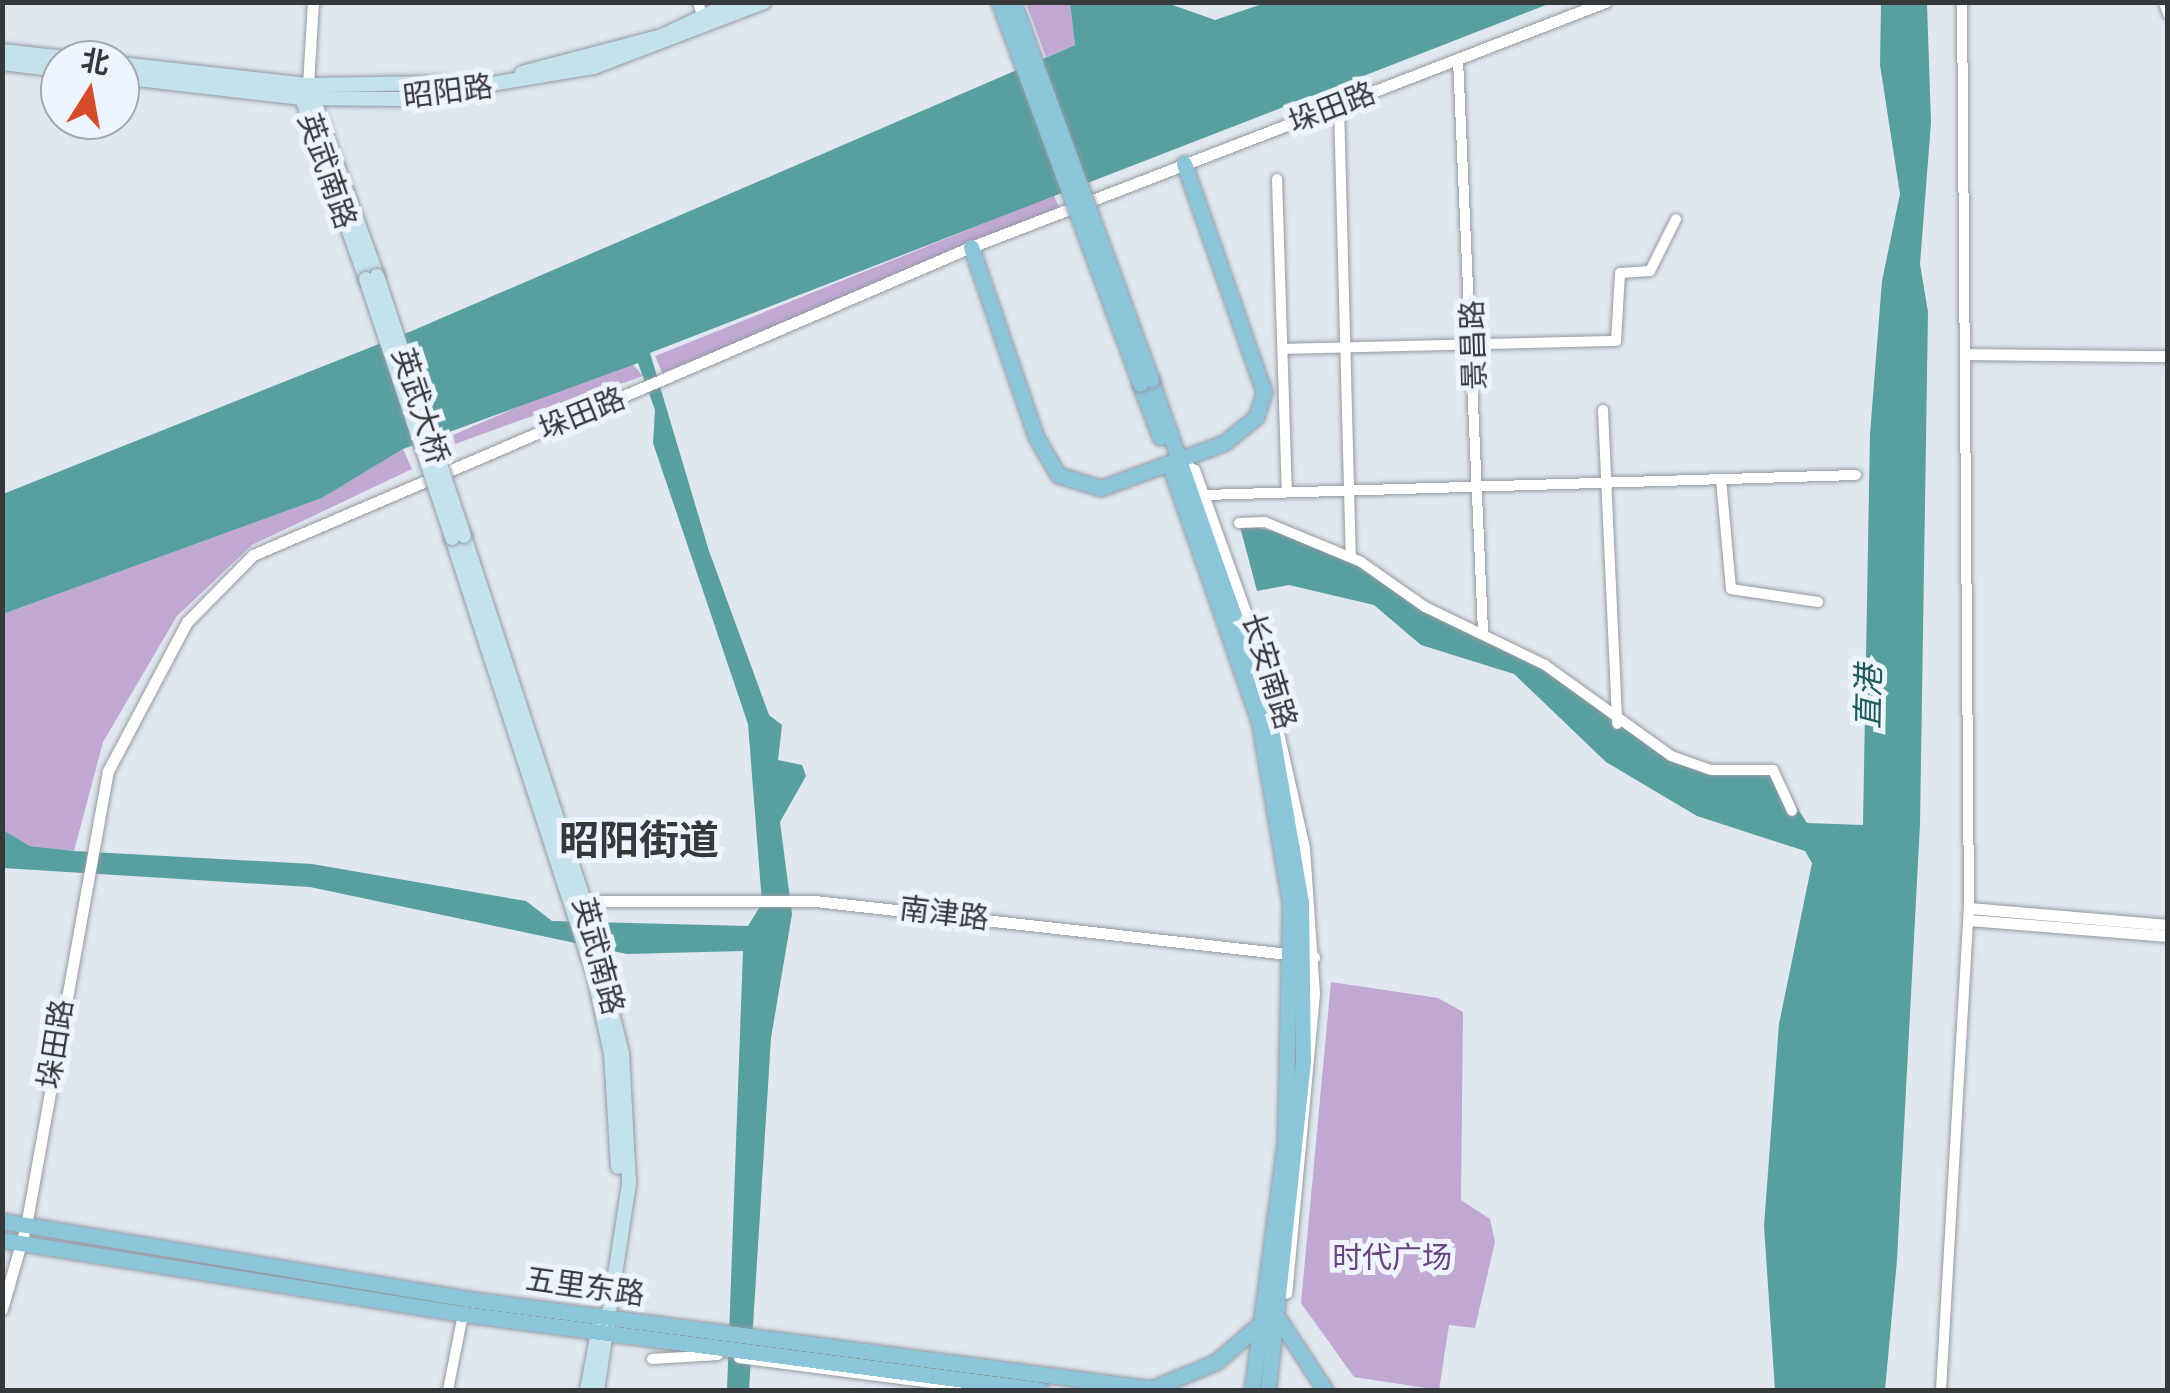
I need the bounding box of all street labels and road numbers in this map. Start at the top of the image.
street label: 昭阳路 [401,69,495,115]
street label: 垛田路 [1284,75,1380,141]
street label: 英武南路 [290,108,364,234]
street label: 景昌路 [1454,299,1494,391]
street label: 英武大桥 [384,343,456,469]
street label: 垛田路 [534,380,630,448]
street label: 长安南路 [1234,608,1304,734]
street label: 南津路 [897,891,991,937]
street label: 英武南路 [565,893,631,1019]
street label: 垛田路 [31,997,81,1091]
street label: 五里东路 [523,1261,647,1313]

